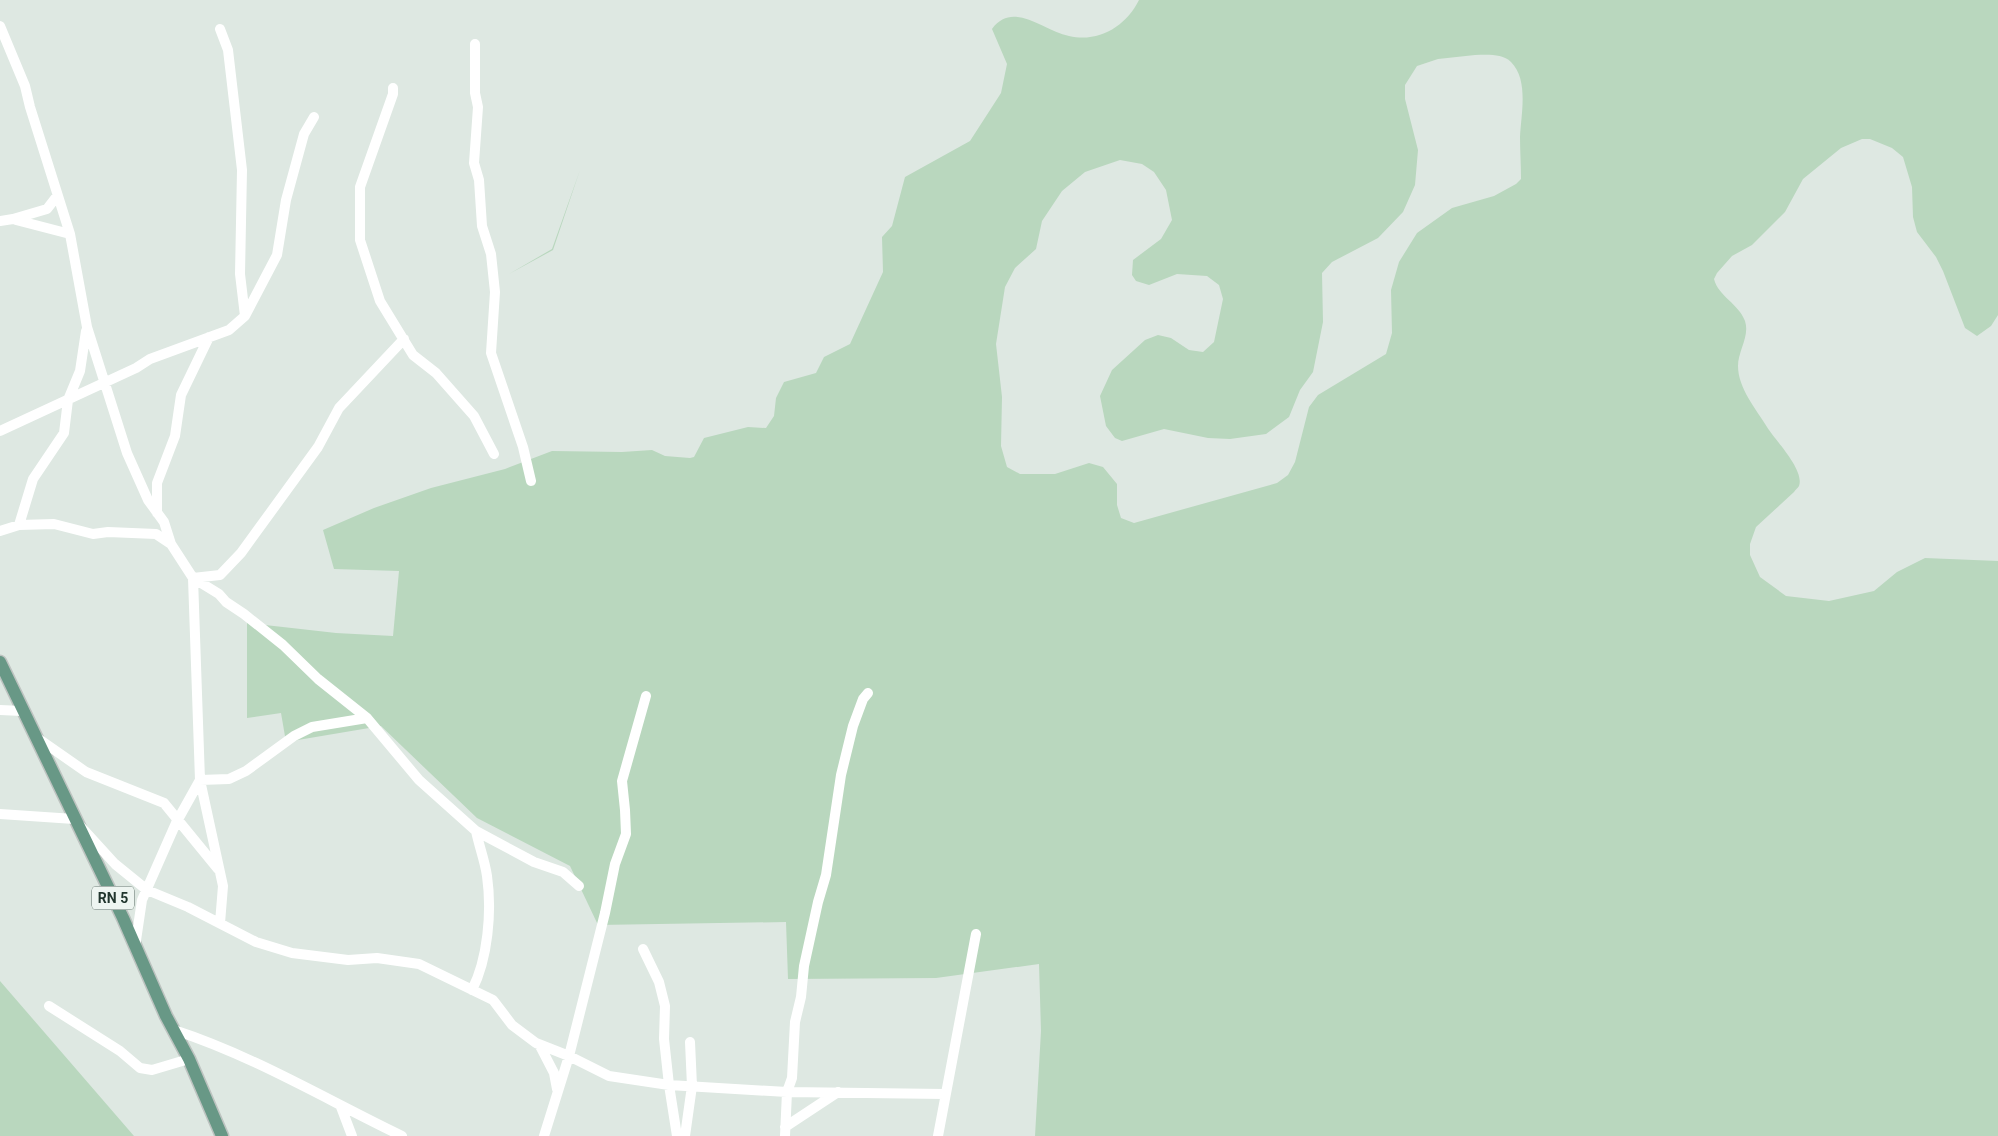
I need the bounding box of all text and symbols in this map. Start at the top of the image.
road number: RN 5 [92,886,134,910]

